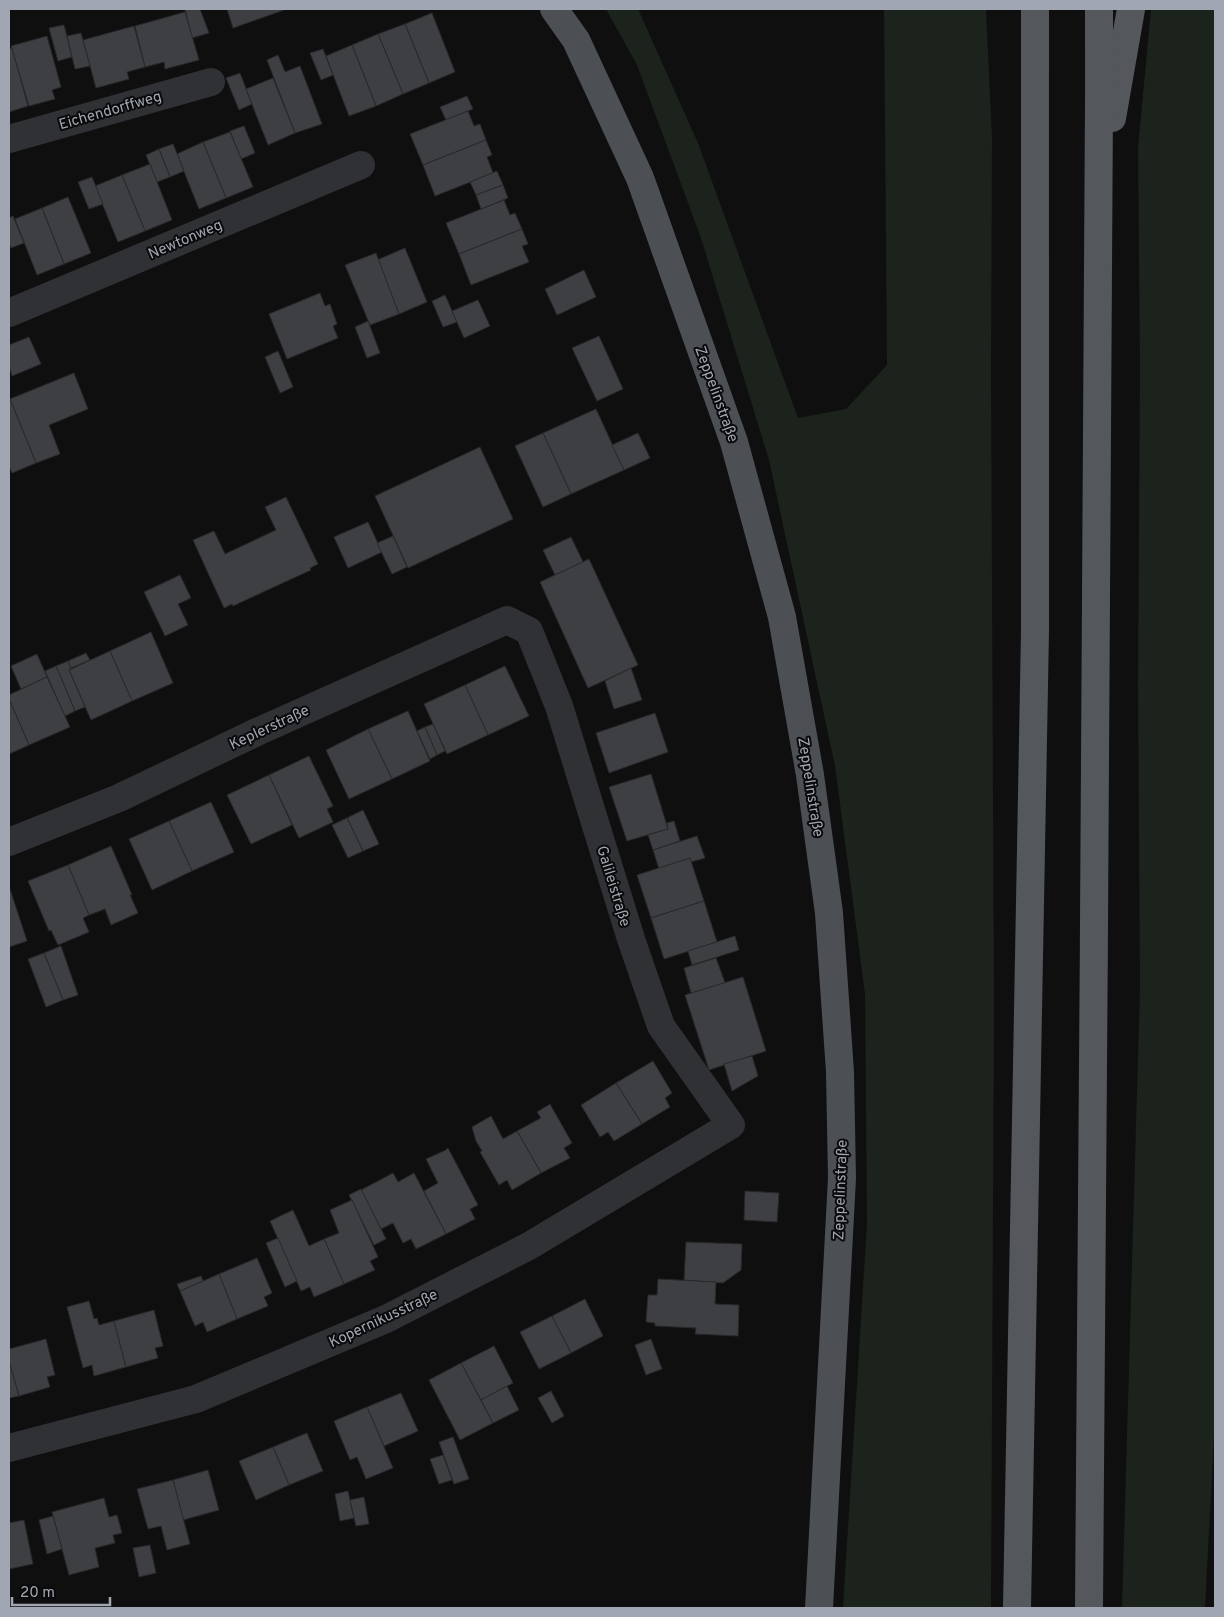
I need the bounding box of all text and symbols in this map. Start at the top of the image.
street label: Eichendorffweg [57,88,164,135]
street label: Newtonweg [146,216,226,265]
street label: Zeppelinstraße [689,344,742,445]
street label: Keplerstraße [227,702,313,755]
street label: Zeppelinstraße [792,736,827,838]
street label: Galileistraße [591,844,634,929]
street label: Zeppelinstraße [830,1139,853,1241]
street label: Kopernikusstraße [326,1286,441,1353]
scale bar [12,1574,110,1606]
text: 20 m [20,1584,55,1603]

